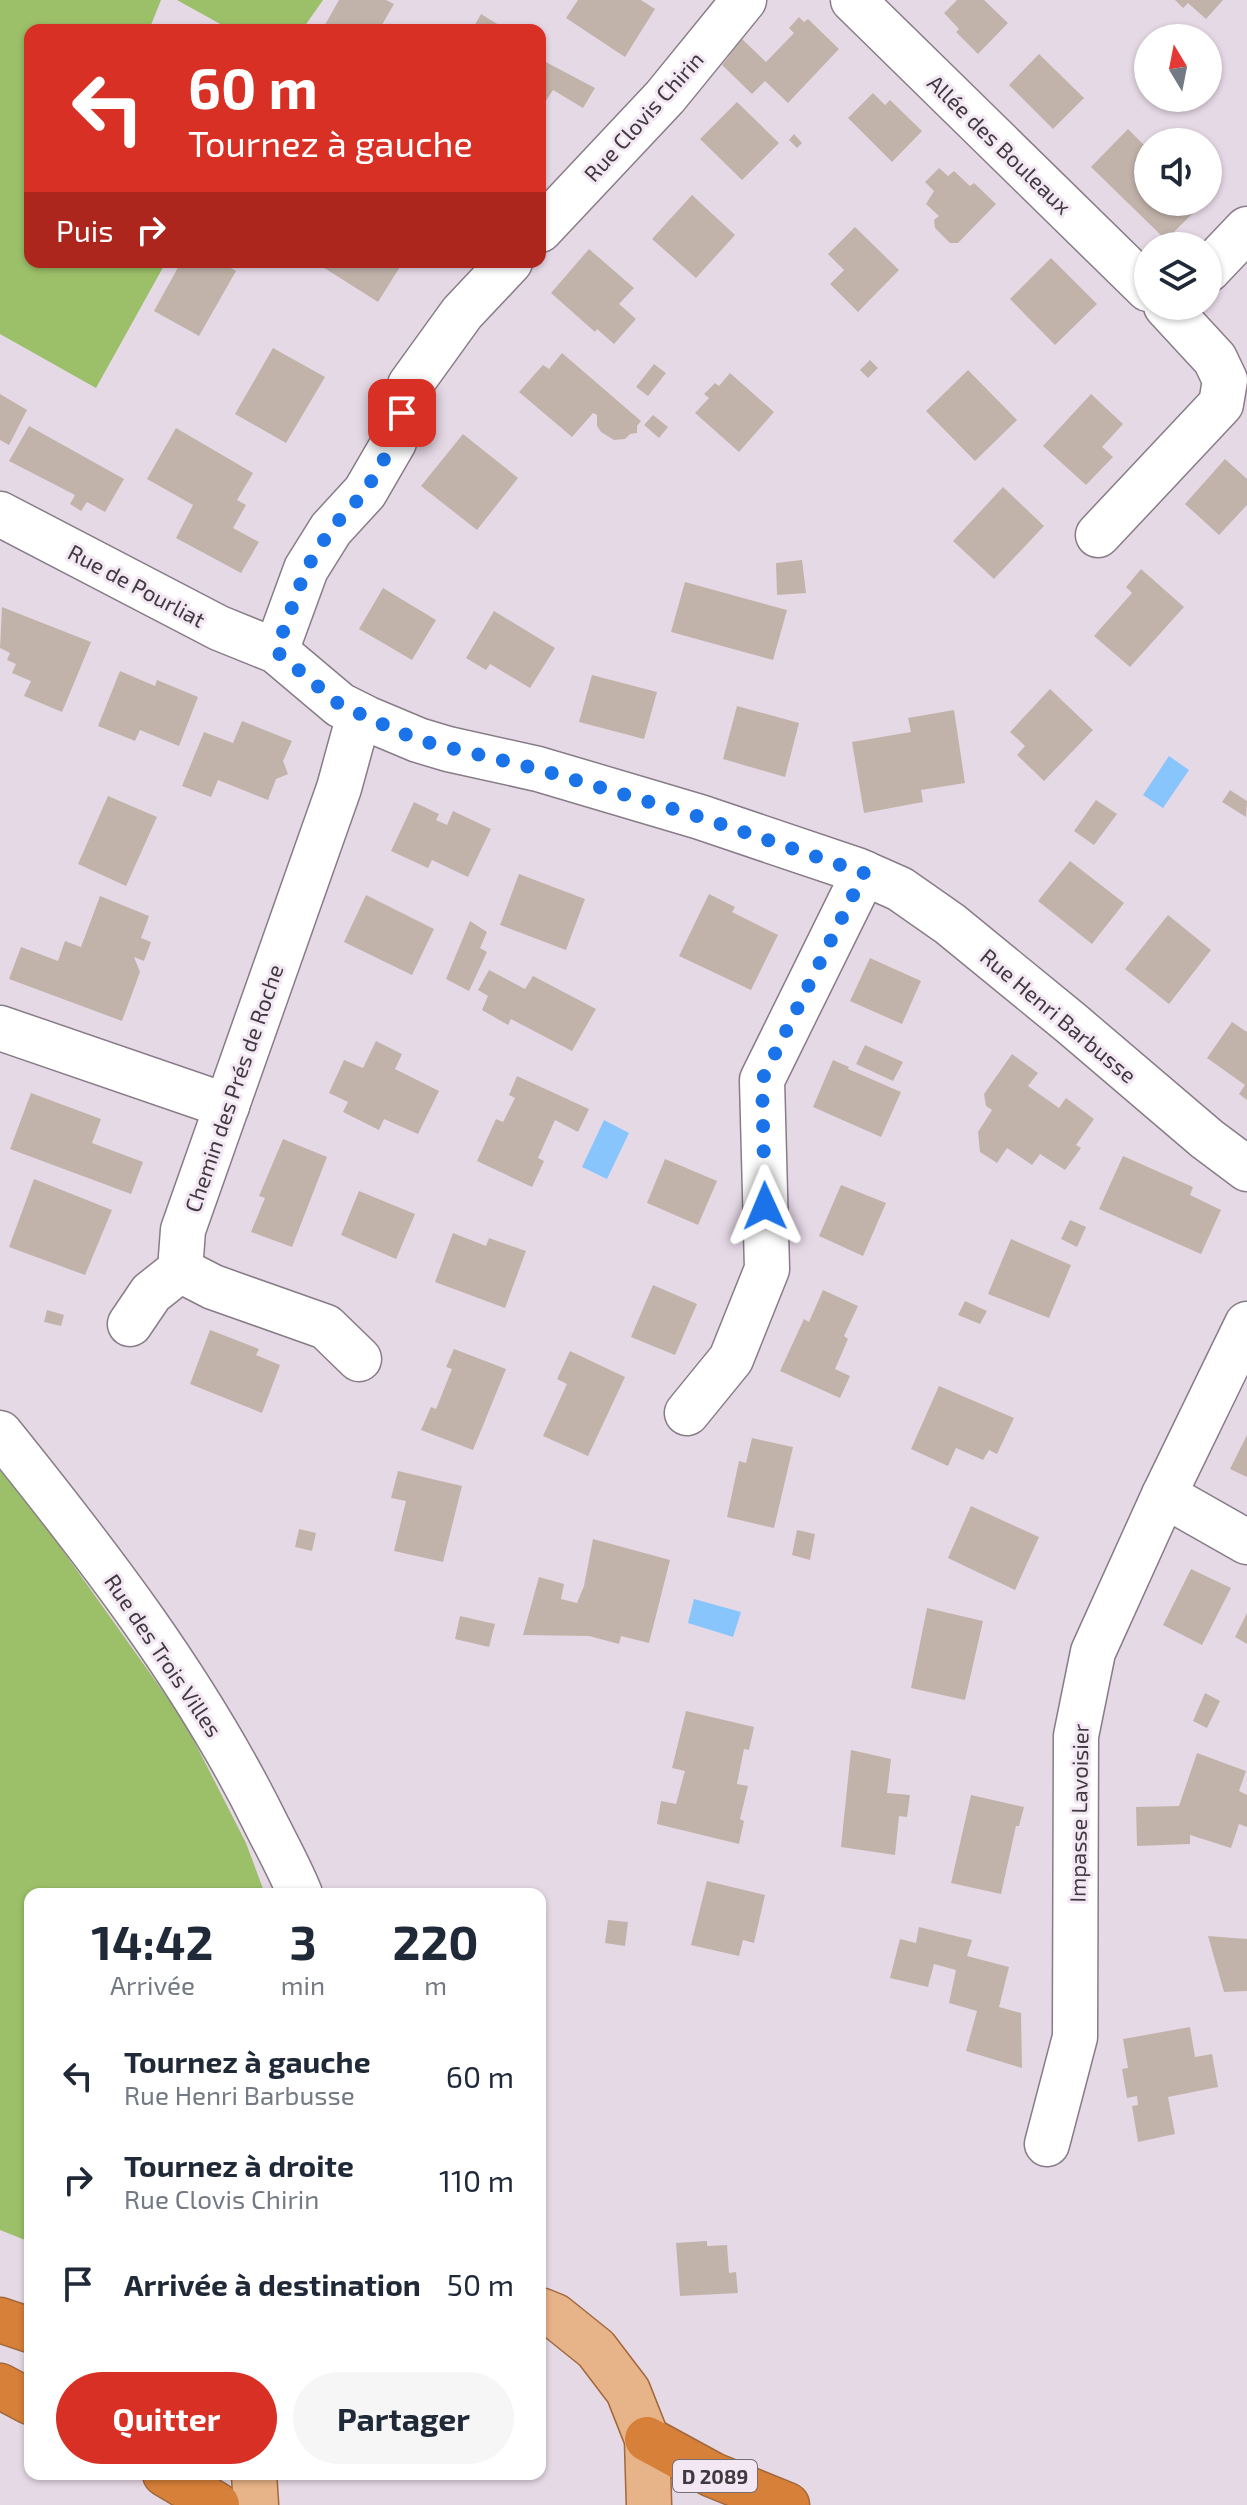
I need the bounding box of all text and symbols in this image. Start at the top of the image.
north arrow [1134,24,1222,112]
map controls [1134,24,1222,320]
street label: Rue Clovis Chirin [578,46,708,186]
text: 60 m [188,53,318,120]
icon: left [56,56,160,160]
street label: Allée des Bouleaux [923,69,1077,219]
text: Tournez à gauche [188,121,473,164]
button: sound [1134,128,1222,216]
icon: right [129,208,173,252]
text: Puis [56,212,113,248]
button: layers [1134,232,1222,320]
pin [368,379,436,447]
icon: arrive [380,391,424,435]
street label: Rue de Pourliat [64,538,210,632]
street label: Rue Henri Barbusse [976,942,1142,1088]
street label: Chemin des Prés de Roche [178,961,288,1215]
position arrow [723,1164,807,1248]
street label: Rue des Trois Villes [100,1569,228,1741]
street label: Impasse Lavoisier [1063,1723,1093,1903]
text: 14:42 [91,1912,213,1970]
text: 3 [289,1912,317,1970]
text: 220 [393,1912,479,1970]
text: Arrivée [110,1969,195,2000]
text: min [281,1969,325,2000]
text: m [424,1969,447,2000]
text: Tournez à gauche [124,2043,371,2079]
icon: left [56,2054,100,2098]
text: 60 m [446,2058,514,2094]
text: Rue Henri Barbusse [124,2079,355,2110]
text: Tournez à droite [124,2147,354,2183]
icon: right [56,2158,100,2202]
text: 110 m [439,2162,514,2198]
text: Rue Clovis Chirin [124,2183,319,2214]
icon: arrive [56,2262,100,2306]
text: Arrivée à destination [124,2266,421,2302]
text: 50 m [447,2266,514,2302]
button: Quitter [56,2372,277,2464]
button: Partager [293,2372,514,2464]
road number: D 2089 [673,2460,757,2492]

